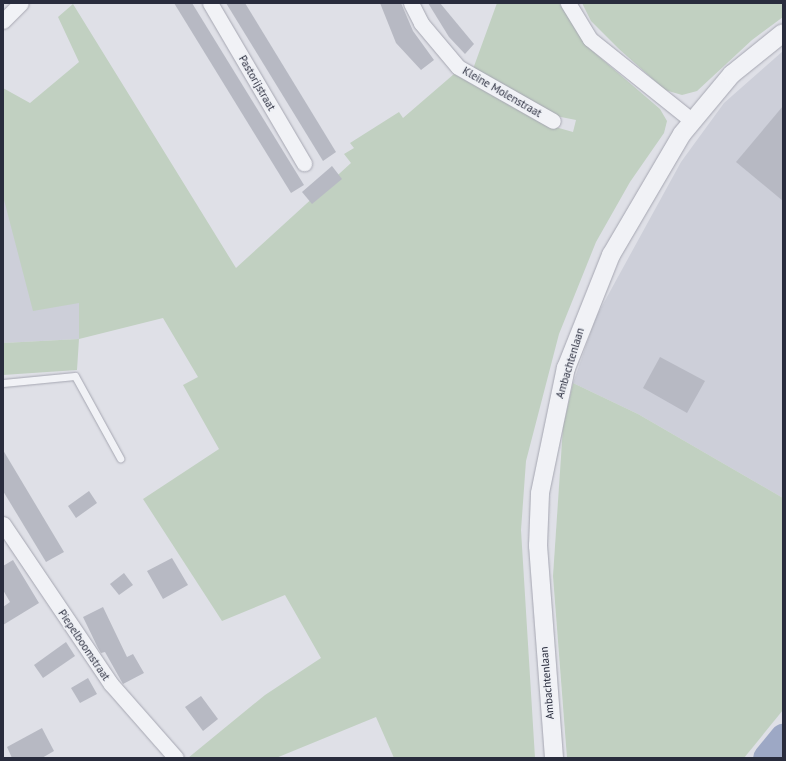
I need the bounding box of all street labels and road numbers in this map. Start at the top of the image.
street label: Pastorijstraat [236,53,278,113]
street label: Kleine Molenstraat [460,64,544,120]
street label: Ambachtenlaan [553,326,587,400]
street label: Piepelboomstraat [55,607,113,683]
street label: Ambachtenlaan [537,646,557,720]

